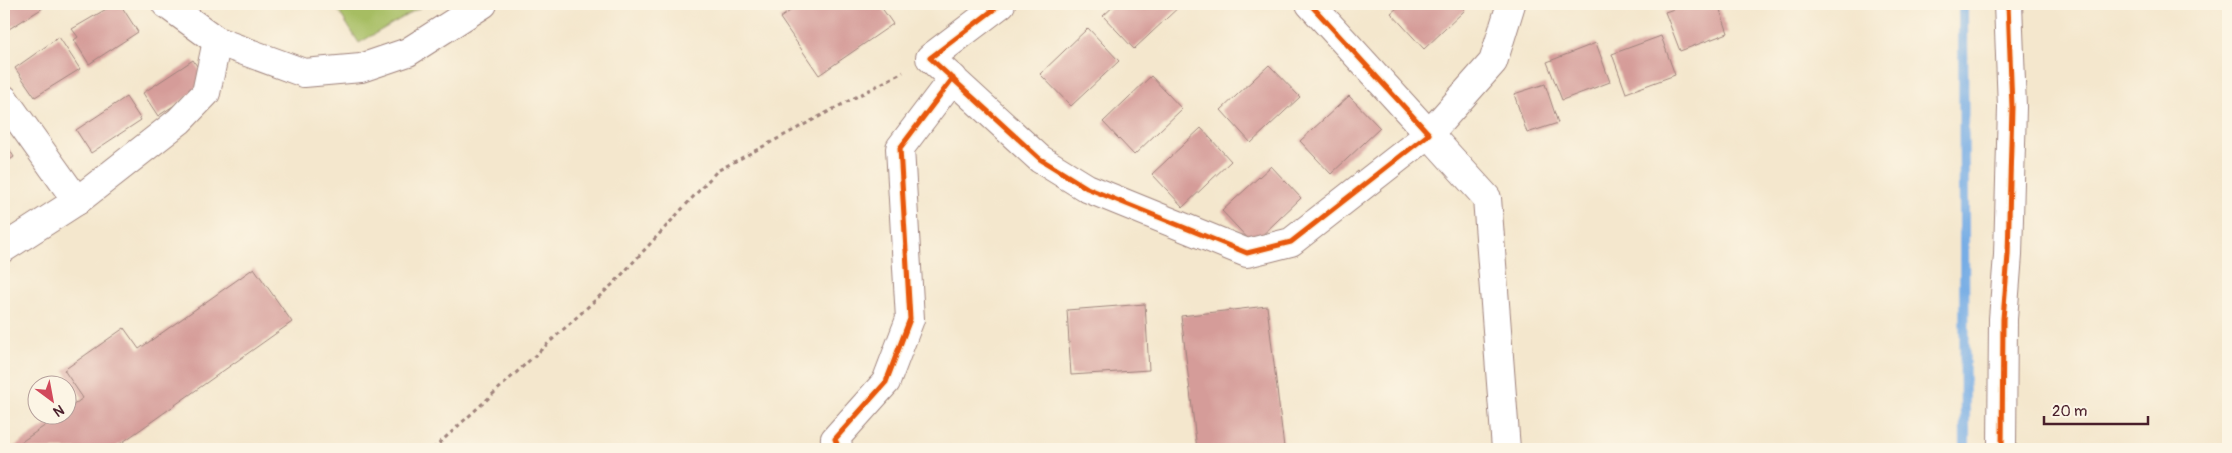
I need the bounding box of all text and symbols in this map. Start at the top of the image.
north arrow [28,376,78,426]
scale bar [2044,393,2148,425]
text: N [50,401,67,420]
text: 20 m [2052,402,2087,421]

